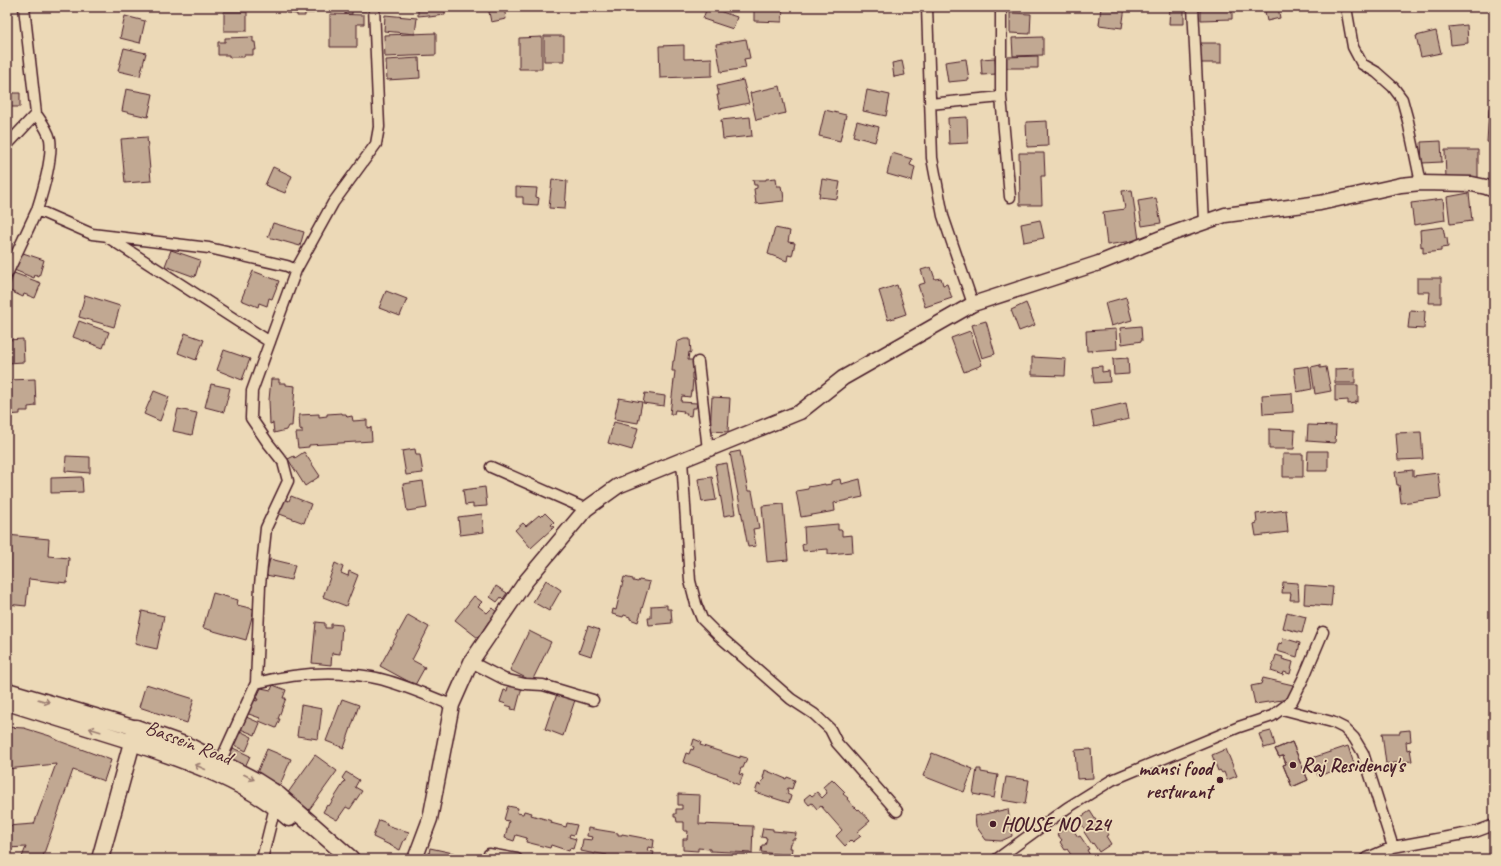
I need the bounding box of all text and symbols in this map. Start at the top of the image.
one-way arrow [38,698,51,705]
street label: Bassein Road [142,715,238,771]
one-way arrow [88,726,101,733]
place label: Raj Residency's [1301,753,1407,778]
place label: mansi food resturant [1138,756,1216,804]
marker: Raj Residency's [1288,760,1298,770]
one-way arrow [194,763,206,770]
one-way arrow [242,774,254,781]
marker: mansi food resturant [1215,775,1225,785]
place label: HOUSE NO 224 [1001,812,1113,837]
marker: HOUSE NO 224 [988,819,998,829]

